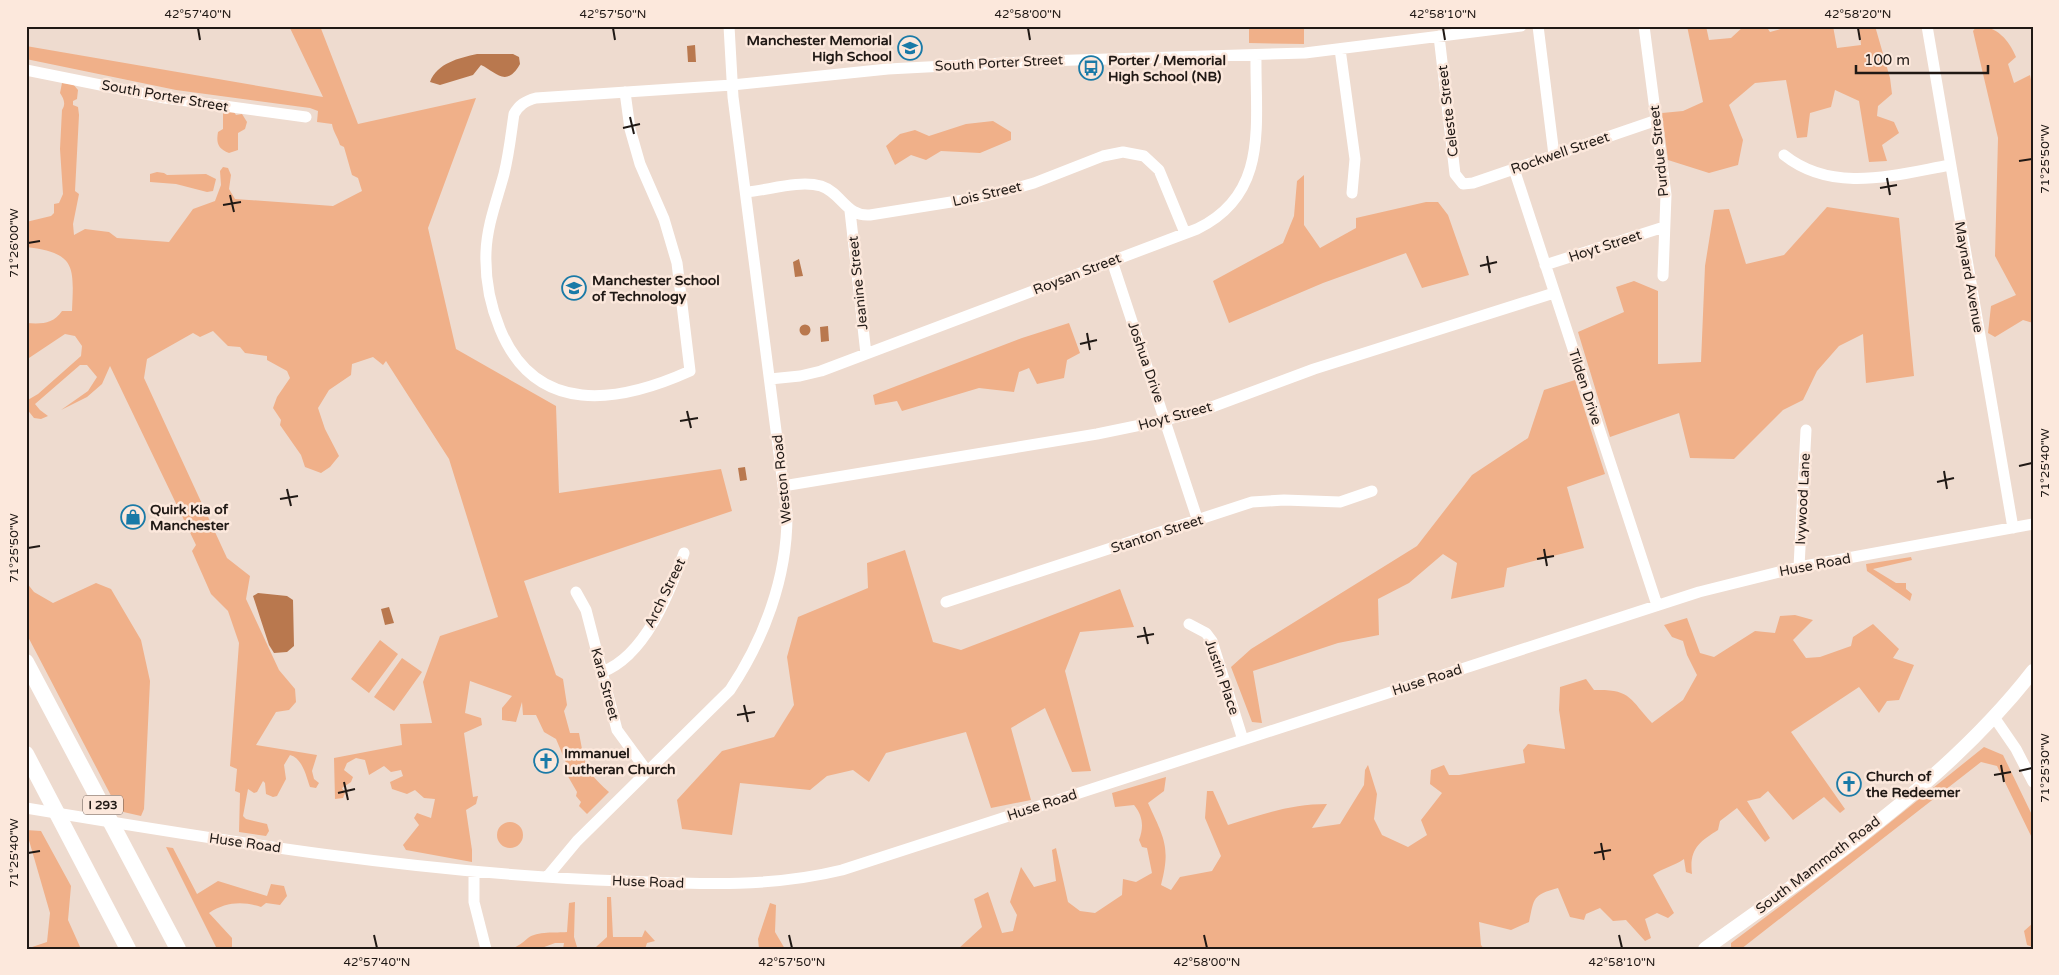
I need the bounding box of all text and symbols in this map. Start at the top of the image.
text: 42°57'40"N [165,7,232,21]
text: 42°57'50"N [580,7,647,21]
text: 42°58'00"N [995,7,1062,21]
text: 42°58'10"N [1410,7,1477,21]
text: 42°58'20"N [1825,7,1892,21]
place label: Manchester Memorial High School [747,32,892,65]
school or university icon: Manchester Memorial High School [897,35,923,61]
scale bar [1856,42,1989,74]
street label: South Porter Street [934,51,1064,75]
text: 100 m [1864,51,1910,69]
place label: Porter / Memorial High School (NB) [1108,52,1226,85]
bus stop icon: Porter / Memorial High School (NB) [1078,55,1104,81]
street label: Celeste Street [1434,64,1462,158]
street label: South Porter Street [100,76,230,116]
street label: Purdue Street [1646,104,1672,198]
text: 71°25'50"W [2038,124,2052,194]
street label: Rockwell Street [1508,128,1612,178]
street label: Lois Street [951,178,1024,210]
text: 71°26'00"W [7,208,21,278]
street label: Maynard Avenue [1951,220,1987,334]
street label: Hoyt Street [1566,226,1644,266]
street label: Jeanine Street [845,235,871,331]
street label: Roysan Street [1031,249,1124,299]
place label: Manchester School of Technology [592,272,720,305]
school or university icon: Manchester School of Technology [561,275,587,301]
street label: Joshua Drive [1124,319,1168,405]
street label: Tilden Drive [1565,347,1605,427]
street label: Hoyt Street [1136,398,1214,434]
text: 71°25'40"W [2038,428,2052,498]
street label: Weston Road [769,434,795,524]
street label: Ivywood Lane [1792,453,1814,545]
place label: Quirk Kia of Manchester [150,501,230,534]
shop icon: Quirk Kia of Manchester [120,504,146,530]
street label: Stanton Street [1109,511,1206,557]
text: 71°25'50"W [7,513,21,583]
street label: Huse Road [1778,550,1852,580]
street label: Arch Street [641,555,689,631]
street label: Justin Place [1201,637,1243,717]
street label: Kara Street [587,646,623,723]
street label: Huse Road [1390,661,1464,699]
text: 71°25'30"W [2038,733,2052,803]
place label: Immanuel Lutheran Church [564,745,676,778]
church icon: Immanuel Lutheran Church [533,748,559,774]
place label: Church of the Redeemer [1865,768,1961,801]
church icon: Church of the Redeemer [1836,771,1862,797]
street label: Huse Road [1005,786,1079,824]
road number: I 293 [83,796,123,814]
street label: South Mammoth Road [1752,813,1884,917]
text: 71°25'40"W [7,818,21,888]
street label: Huse Road [208,830,282,856]
street label: Huse Road [612,872,684,892]
text: 42°57'40"N [344,955,411,969]
text: 42°57'50"N [759,955,826,969]
text: 42°58'00"N [1174,955,1241,969]
text: 42°58'10"N [1589,955,1656,969]

